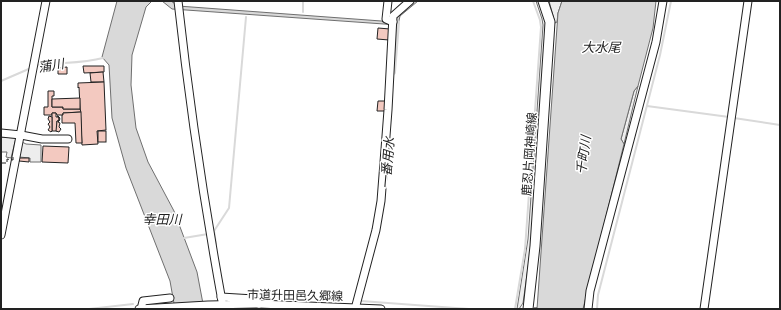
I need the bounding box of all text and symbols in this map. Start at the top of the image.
water label: 大水尾 [581,40,622,54]
water label: 蒲川 [37,56,67,74]
street label: 鹿忍片岡神崎線 [520,112,538,196]
water label: 千町川 [573,133,593,175]
water label: 一番用水 [378,135,396,190]
water label: 幸田川 [142,212,183,226]
street label: 市道升田邑久郷線 [247,288,343,302]

